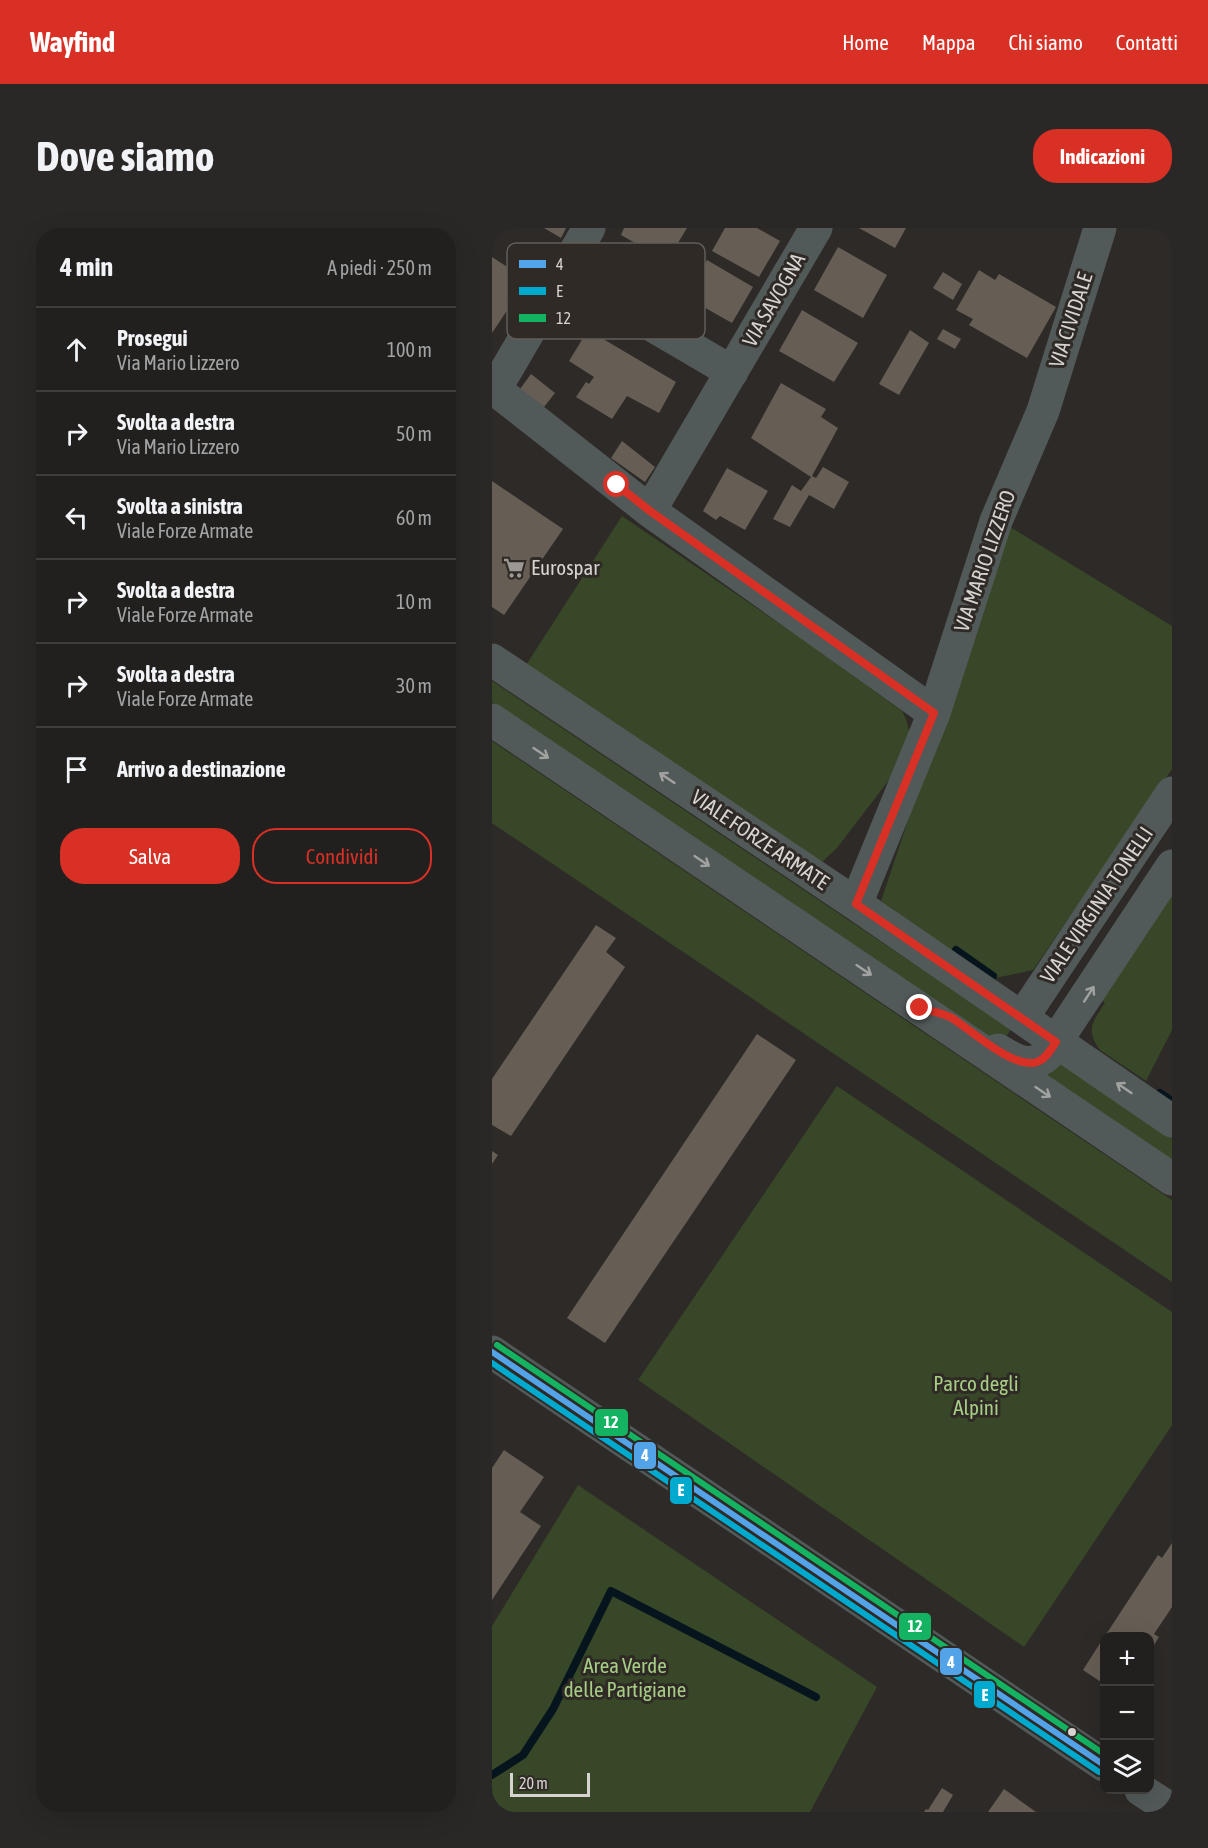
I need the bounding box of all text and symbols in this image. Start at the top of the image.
text: Wayfind [30,26,115,58]
text: Home [842,30,889,54]
text: Mappa [922,30,975,54]
text: Chi siamo [1008,30,1083,54]
text: Contatti [1116,30,1178,54]
button: Indicazioni [1033,129,1172,183]
text: Dove siamo [36,132,215,180]
legend [507,243,705,339]
street label: VIA SAVOGNA [737,248,810,350]
text: 4 min [60,252,113,282]
text: 4 [556,255,564,273]
text: A piedi · 250 m [327,256,432,279]
street label: VIA CIVIDALE [1043,269,1097,370]
text: E [556,282,563,300]
text: 12 [556,309,571,327]
text: Prosegui [117,325,188,351]
icon: ahead [60,333,93,366]
text: 100 m [387,338,432,361]
text: Via Mario Lizzero [117,351,240,374]
text: Svolta a destra [117,409,235,435]
icon: right [60,417,93,450]
text: 50 m [396,422,432,445]
text: Via Mario Lizzero [117,435,240,458]
route start [603,471,629,497]
street label: VIA MARIO LIZZERO [949,487,1020,635]
text: Svolta a sinistra [117,493,243,519]
icon: left [60,501,93,534]
text: 60 m [396,506,432,529]
text: Viale Forze Armate [117,519,253,542]
place label: Eurospar [531,555,600,579]
supermarket icon: Eurospar [502,556,526,580]
text: Svolta a destra [117,577,235,603]
icon: right [60,585,93,618]
text: 10 m [396,590,432,613]
text: Viale Forze Armate [117,603,253,626]
text: Svolta a destra [117,661,235,687]
icon: right [60,669,93,702]
text: 30 m [396,674,432,697]
text: Viale Forze Armate [117,687,253,710]
one-way arrow [532,747,548,759]
icon: arrive [60,753,93,786]
text: Arrivo a destinazione [117,756,286,782]
one-way arrow [659,772,676,784]
street label: VIALE FORZE ARMATE [687,784,834,894]
street label: VIALE VIRGINIA TONELLI [1035,822,1157,987]
button: Salva [60,828,240,884]
button: Condividi [252,828,432,884]
one-way arrow [694,855,711,868]
one-way arrow [856,964,872,976]
one-way arrow [1083,986,1095,1002]
route end [906,994,932,1020]
one-way arrow [1116,1082,1132,1094]
one-way arrow [1034,1086,1050,1098]
park label: Parco degli Alpini [933,1371,1019,1419]
line badge: 12 [594,1408,629,1437]
text: 12 [603,1413,619,1431]
line badge: 4 [633,1441,657,1470]
text: 4 [640,1446,649,1464]
line badge: E [669,1476,693,1505]
text: E [678,1481,685,1499]
line badge: 12 [898,1612,932,1641]
text: 12 [907,1617,923,1635]
map controls [1100,1632,1154,1794]
button: + [1100,1632,1154,1686]
line badge: 4 [939,1647,963,1676]
park label: Area Verde delle Partigiane [564,1653,686,1701]
text: 4 [946,1653,955,1671]
line badge: E [973,1680,996,1709]
text: E [982,1686,989,1704]
button: − [1100,1686,1154,1740]
unlabelled marker [1066,1726,1078,1738]
button: layers [1100,1740,1154,1794]
scale bar [510,1770,590,1798]
text: 20 m [519,1774,548,1792]

